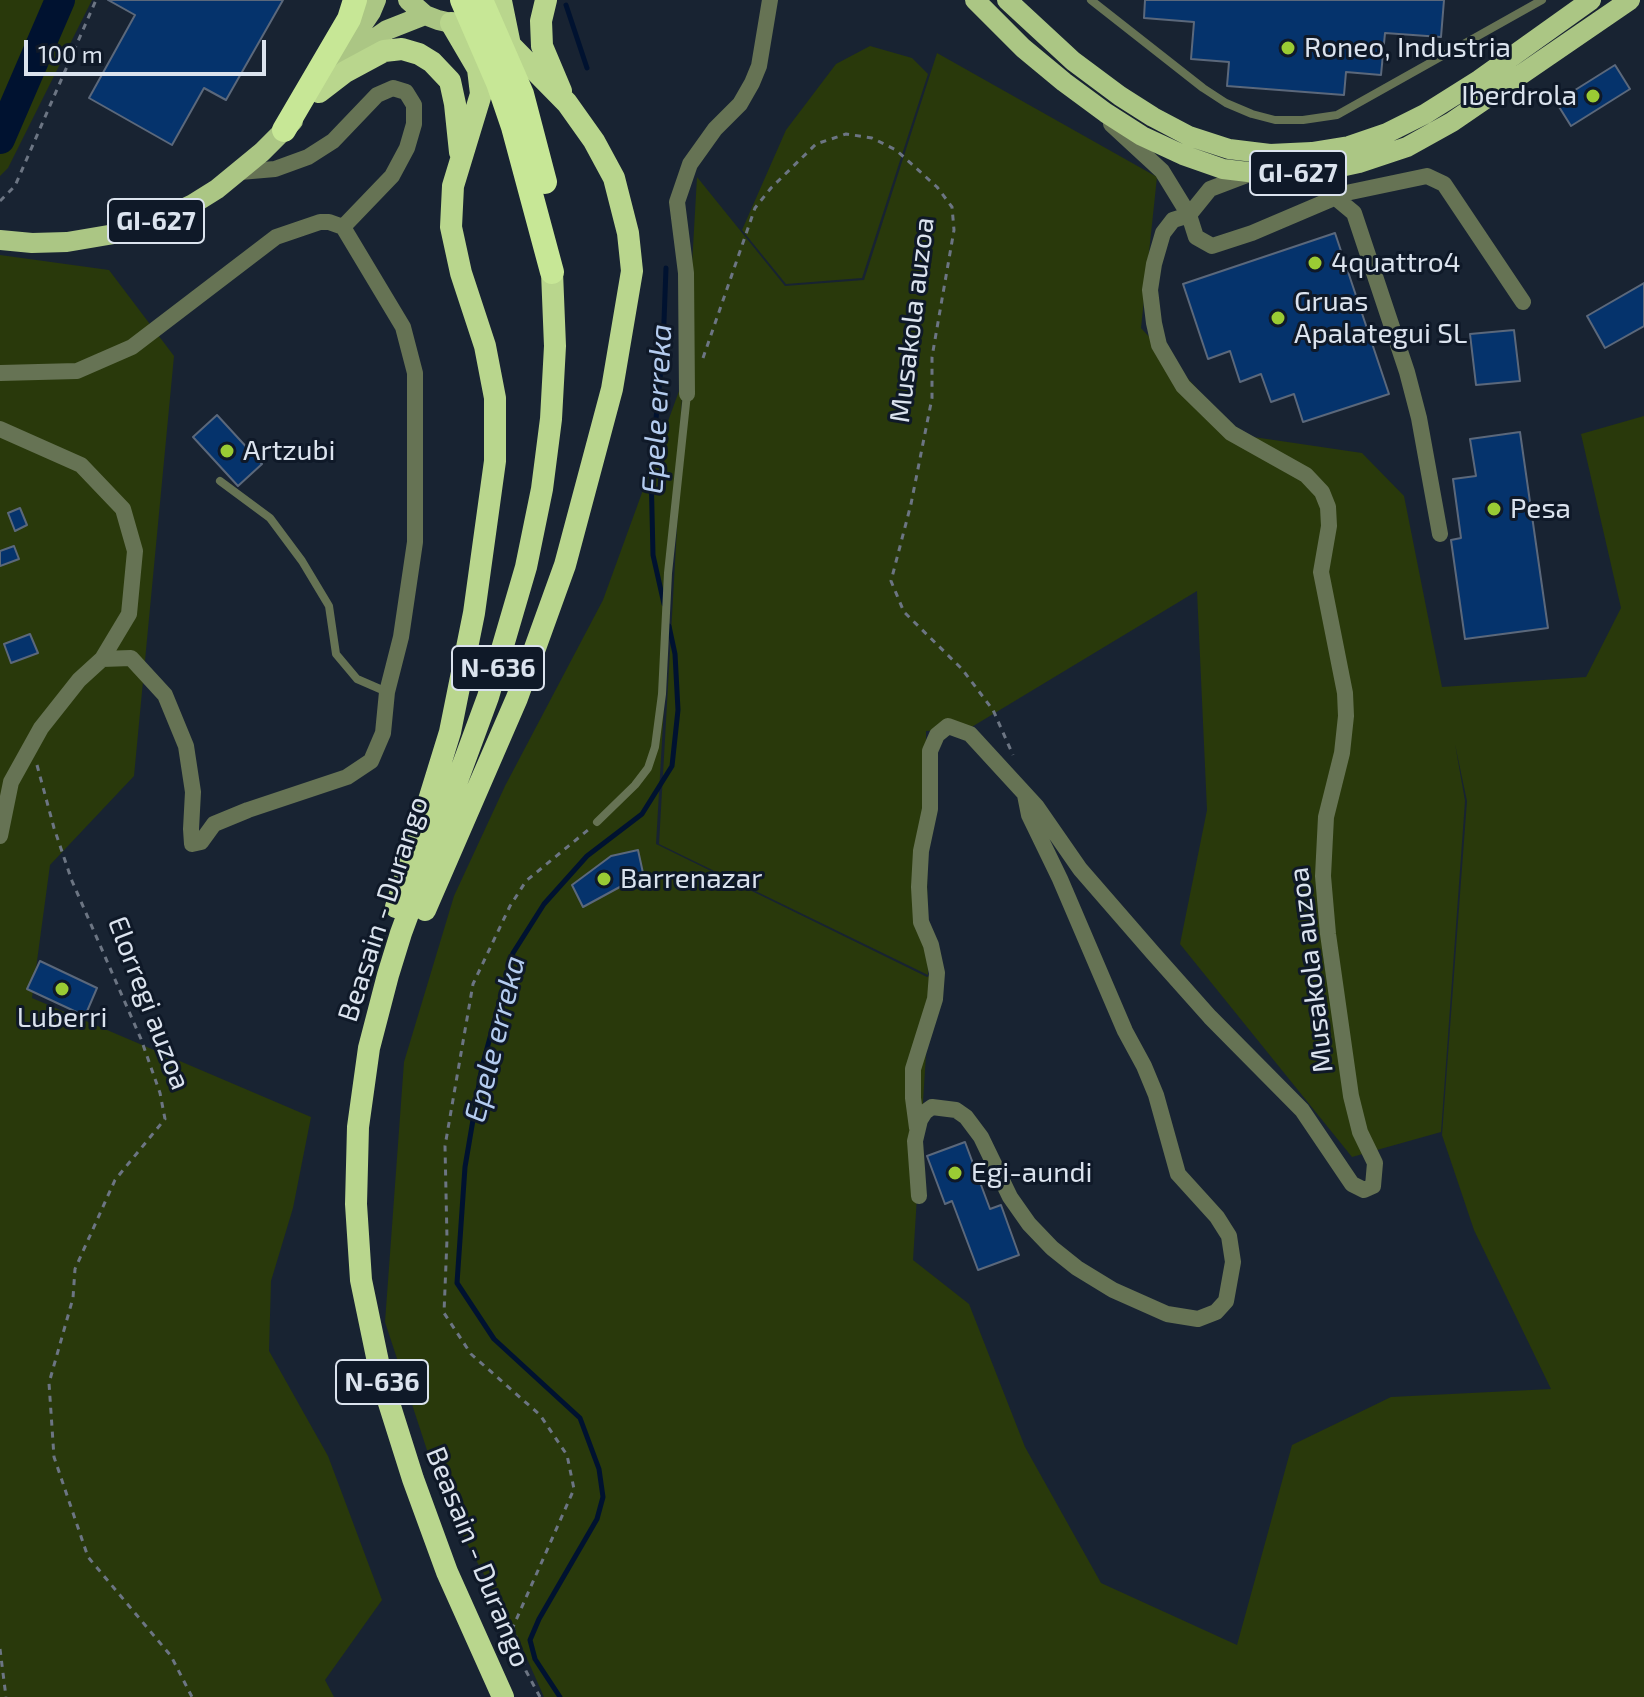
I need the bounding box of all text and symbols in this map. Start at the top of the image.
scale bar [28,24,270,74]
place label: Roneo, Industria [1304,31,1511,65]
text: 100 m [38,39,103,68]
marker: Roneo, Industria [1279,39,1297,57]
place label: Iberdrola [1461,79,1577,113]
marker: Iberdrola [1584,87,1602,105]
road number: GI-627 [1250,151,1346,195]
road number: GI-627 [108,199,204,243]
street label: Musakola auzoa [883,215,941,425]
place label: 4quattro4 [1331,246,1461,280]
marker: 4quattro4 [1306,254,1324,272]
place label: Gruas Apalategui SL [1294,285,1467,351]
marker: Gruas Apalategui SL [1269,309,1287,327]
water label: Epele erreka [635,323,679,495]
place label: Artzubi [243,434,335,468]
marker: Artzubi [218,442,236,460]
place label: Pesa [1510,492,1571,526]
marker: Pesa [1485,500,1503,518]
road number: N-636 [452,646,544,690]
street label: Beasain - Durango [331,792,435,1026]
place label: Barrenazar [620,862,762,896]
street label: Musakola auzoa [1282,865,1340,1075]
marker: Barrenazar [595,870,613,888]
street label: Elorregi auzoa [101,912,197,1094]
water label: Epele erreka [457,952,533,1126]
marker: Luberri [53,980,71,998]
place label: Luberri [17,1001,107,1035]
place label: Egi-aundi [971,1156,1092,1190]
marker: Egi-aundi [946,1164,964,1182]
road number: N-636 [336,1360,428,1404]
street label: Beasain - Durango [419,1442,537,1672]

